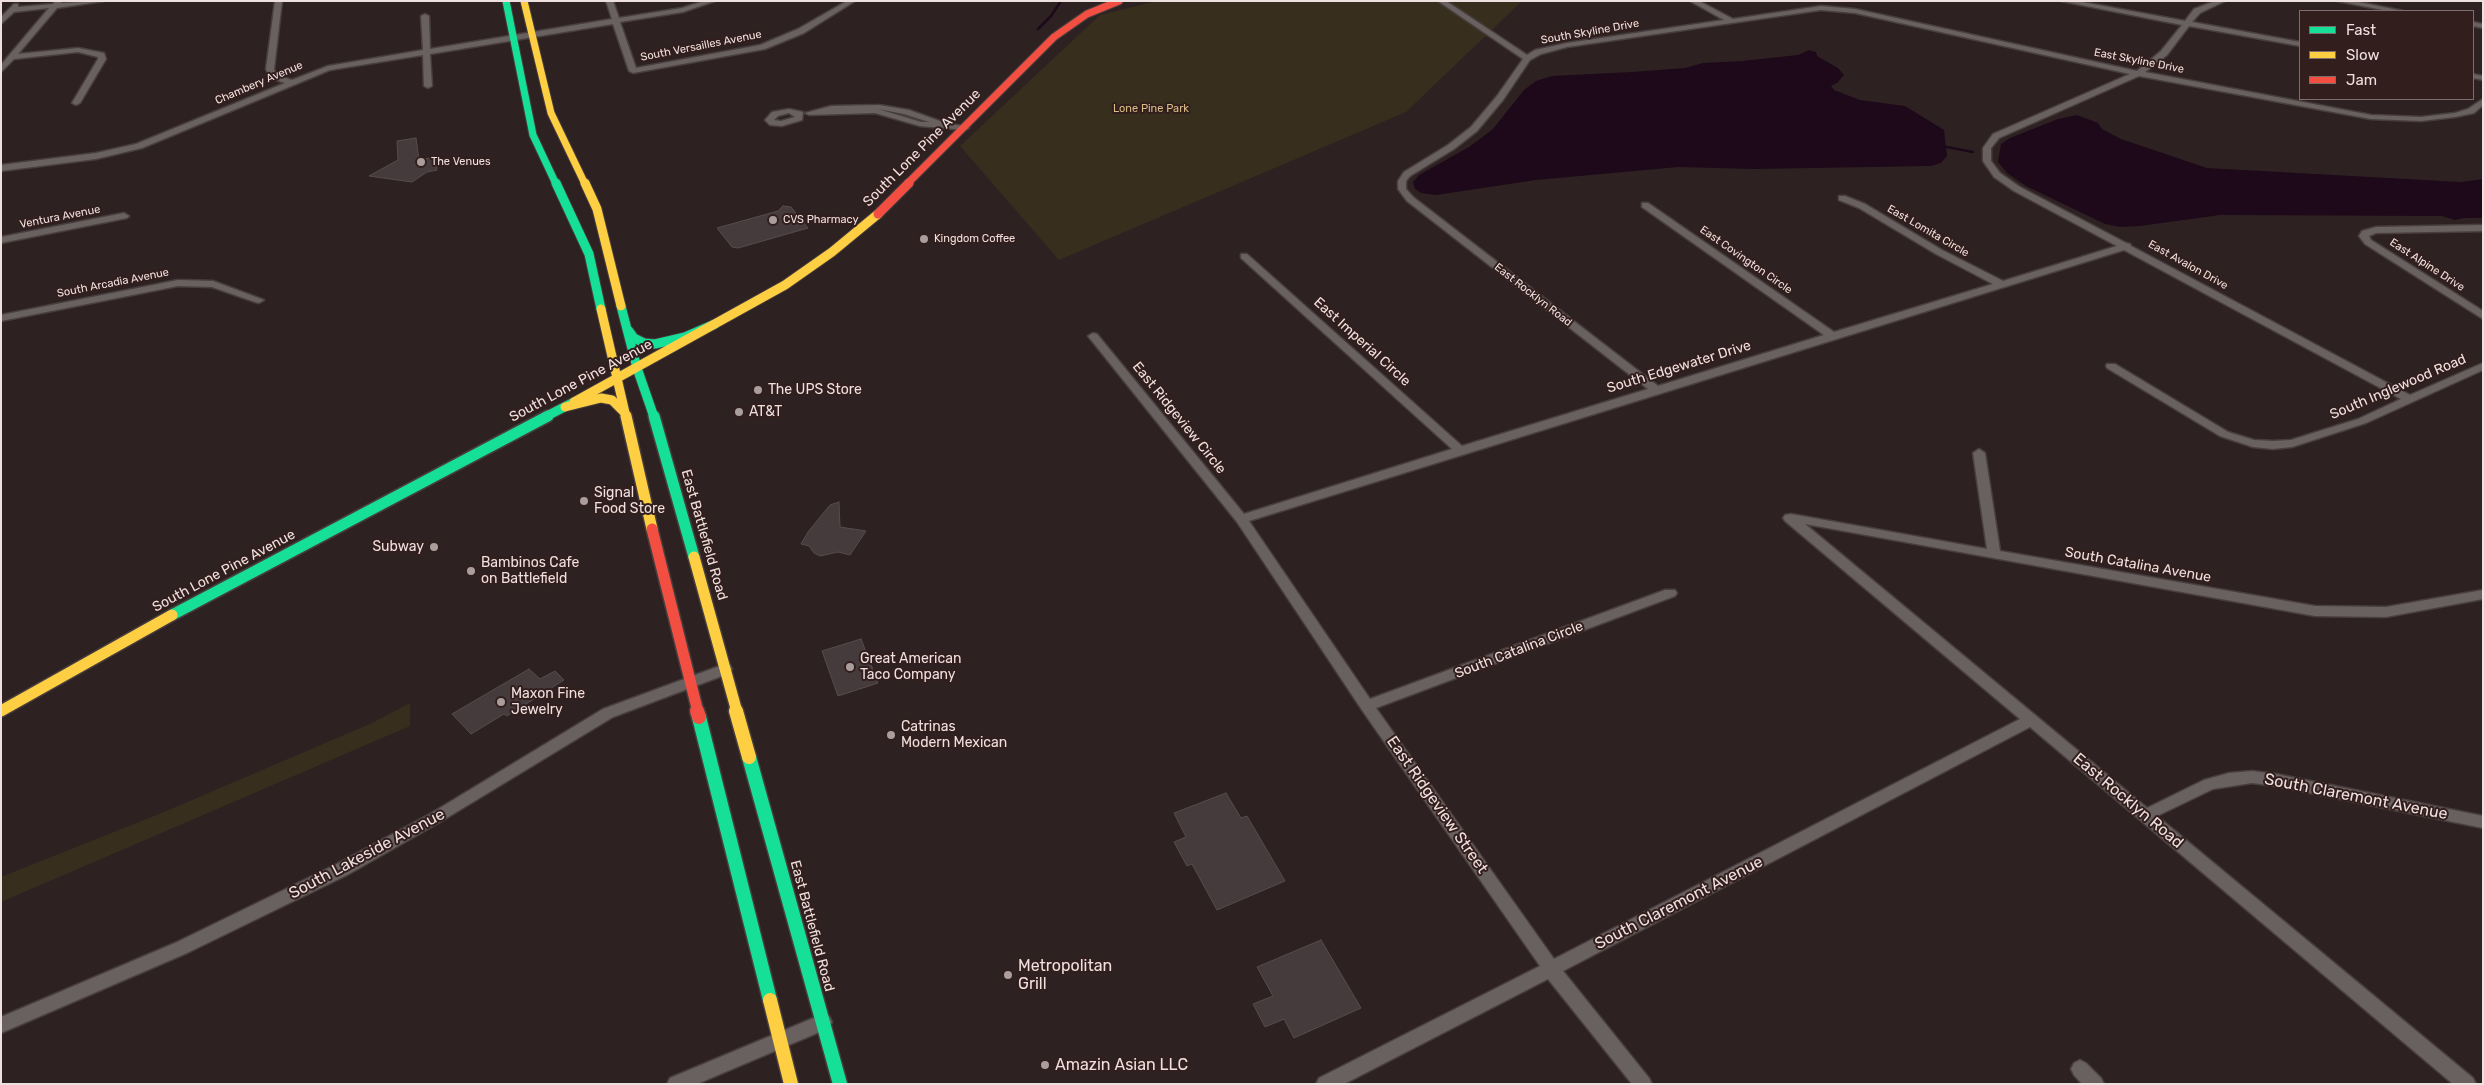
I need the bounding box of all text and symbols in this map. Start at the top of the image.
legend [2299,10,2474,100]
street label: South Skyline Drive [1540,17,1640,47]
text: Fast [2346,21,2376,39]
street label: South Versailles Avenue [639,28,763,64]
street label: East Skyline Drive [2093,46,2185,76]
text: Slow [2346,46,2379,64]
street label: Chambery Avenue [213,59,305,107]
text: Jam [2346,71,2377,89]
street label: South Lone Pine Avenue [860,86,984,210]
park label: Lone Pine Park [1113,102,1189,116]
place label: The Venues [431,155,491,169]
marker: The Venues [415,156,427,168]
street label: East Lomita Circle [1885,202,1971,260]
street label: Ventura Avenue [19,203,101,231]
place label: CVS Pharmacy [783,213,858,227]
marker: CVS Pharmacy [767,214,779,226]
street label: East Covington Circle [1697,223,1795,297]
place label: Kingdom Coffee [934,232,1015,246]
marker: Kingdom Coffee [918,233,930,245]
street label: East Alpine Drive [2387,236,2467,294]
street label: East Avalon Drive [2146,238,2230,292]
street label: East Rocklyn Road [1492,261,1574,329]
street label: South Arcadia Avenue [56,266,170,300]
street label: East Imperial Circle [1310,294,1414,390]
street label: South Lone Pine Avenue [507,336,655,426]
street label: South Edgewater Drive [1605,337,1753,397]
street label: South Inglewood Road [2327,351,2469,423]
street label: East Ridgeview Circle [1129,359,1229,477]
place label: The UPS Store [768,382,862,398]
marker: The UPS Store [752,384,764,396]
place label: AT&T [749,404,782,420]
marker: AT&T [733,406,745,418]
street label: East Battlefield Road [677,468,731,602]
place label: Signal Food Store [594,485,665,518]
marker: Signal Food Store [578,495,590,507]
street label: South Lone Pine Avenue [150,526,298,616]
place label: Subway [372,539,424,555]
marker: Subway [428,541,440,553]
street label: South Catalina Avenue [2064,544,2212,586]
place label: Bambinos Cafe on Battlefield [481,555,579,588]
marker: Bambinos Cafe on Battlefield [465,565,477,577]
street label: South Catalina Circle [1452,618,1586,682]
place label: Great American Taco Company [860,651,961,684]
marker: Great American Taco Company [844,661,856,673]
place label: Maxon Fine Jewelry [511,686,585,719]
marker: Maxon Fine Jewelry [495,696,507,708]
place label: Catrinas Modern Mexican [901,719,1007,752]
marker: Catrinas Modern Mexican [885,729,897,741]
street label: East Ridgeview Street [1382,733,1492,877]
street label: East Rocklyn Road [2069,749,2187,853]
street label: South Claremont Avenue [2263,770,2449,824]
street label: South Lakeside Avenue [286,805,448,903]
street label: South Claremont Avenue [1592,852,1766,954]
street label: East Battlefield Road [786,859,838,993]
place label: Metropolitan Grill [1018,956,1112,994]
marker: Metropolitan Grill [1002,969,1014,981]
place label: Amazin Asian LLC [1055,1055,1188,1075]
marker: Amazin Asian LLC [1039,1059,1051,1071]

